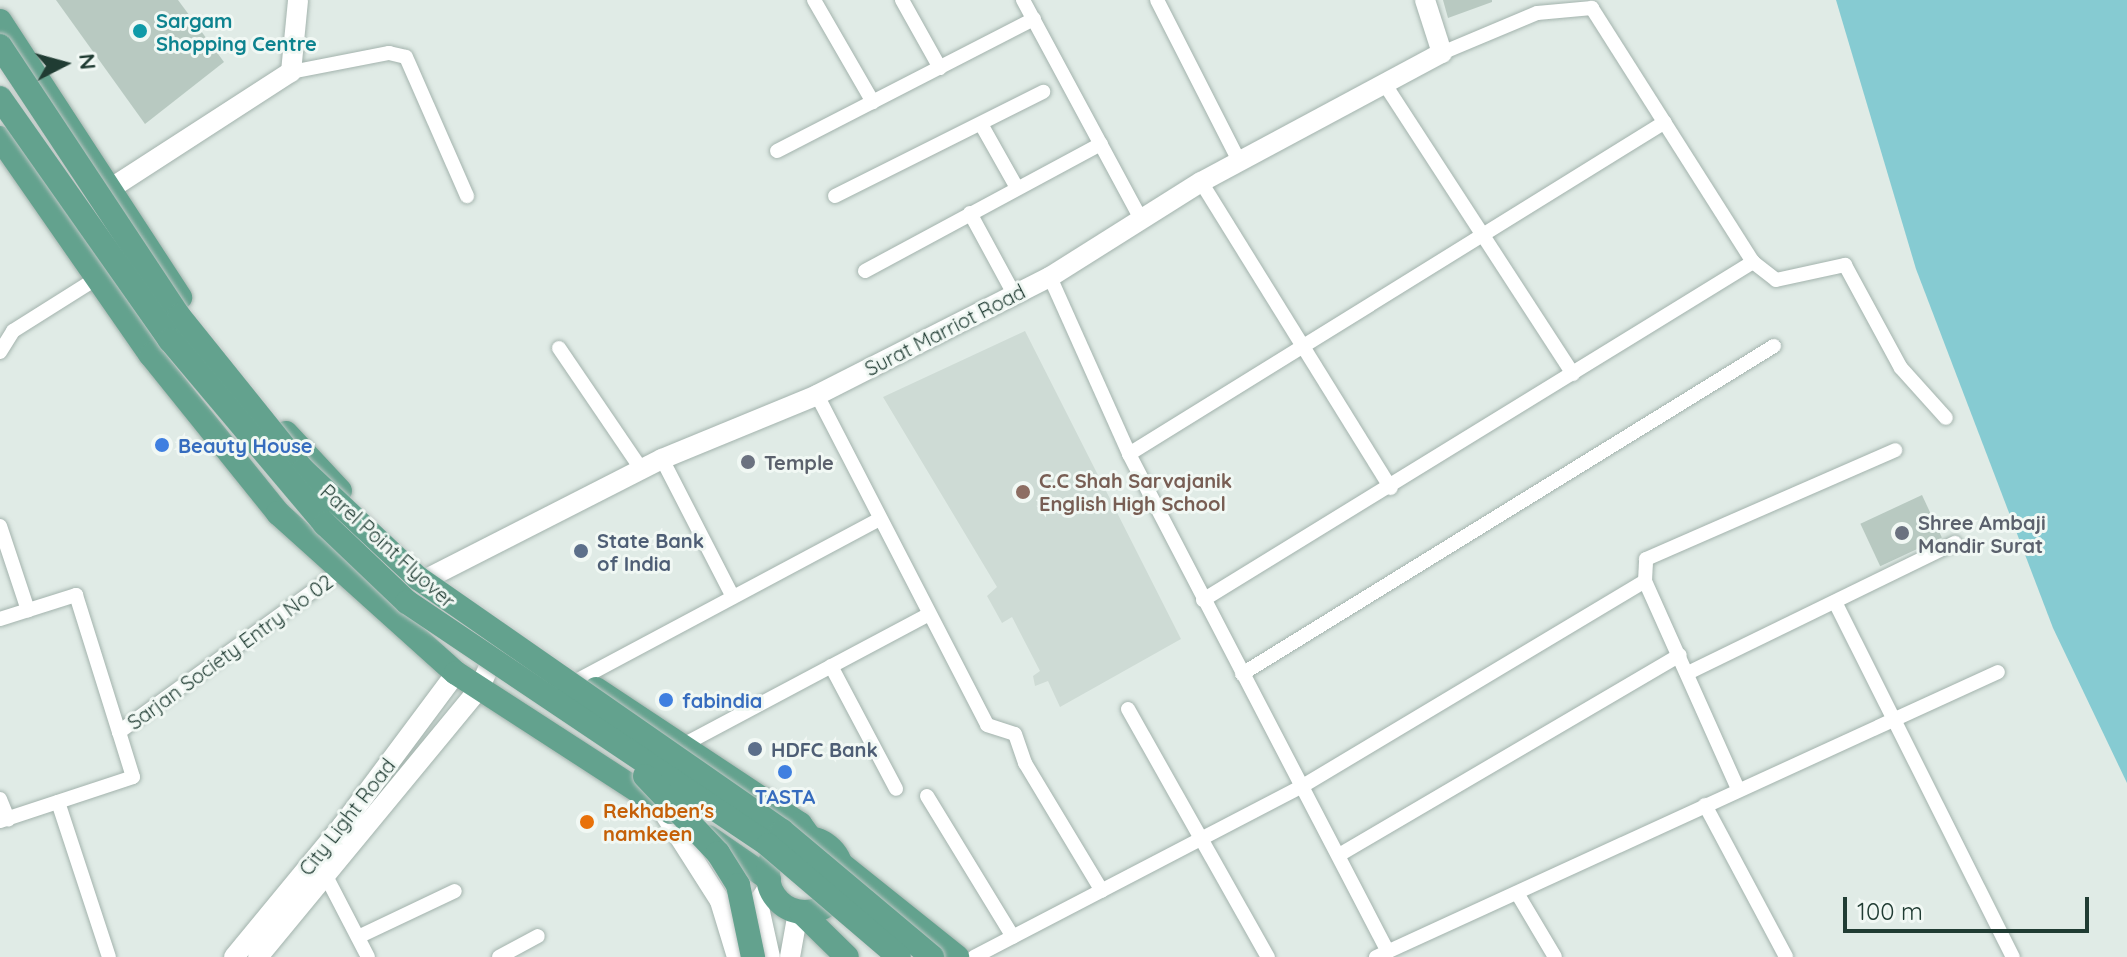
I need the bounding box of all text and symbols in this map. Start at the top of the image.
place label: Sargam Shopping Centre [156,8,317,55]
marker: Sargam Shopping Centre [131,22,149,40]
north arrow [24,24,104,104]
text: N [73,52,103,71]
street label: Surat Marriot Road [861,279,1029,381]
place label: Beauty House [178,433,313,457]
marker: Beauty House [153,436,171,454]
place label: Temple [764,450,834,474]
marker: Temple [739,453,757,471]
place label: C.C Shah Sarvajanik English High School [1039,468,1232,515]
street label: Parel Point Flyover [316,479,460,613]
marker: C.C Shah Sarvajanik English High School [1014,483,1032,501]
place label: Shree Ambaji Mandir Surat [1918,510,2046,557]
marker: Shree Ambaji Mandir Surat [1893,524,1911,542]
place label: State Bank of India [597,528,704,575]
marker: State Bank of India [572,542,590,560]
street label: Sarjan Society Entry No 02 [123,570,337,734]
place label: fabindia [682,688,762,712]
marker: fabindia [657,691,675,709]
place label: HDFC Bank [771,737,878,761]
marker: HDFC Bank [746,740,764,758]
street label: City Light Road [294,754,400,880]
marker: TASTA [776,763,794,781]
place label: TASTA [755,784,815,808]
place label: Rekhaben's namkeen [603,798,714,845]
marker: Rekhaben's namkeen [578,813,596,831]
scale bar [1847,881,2093,931]
text: 100 m [1857,896,1923,926]

